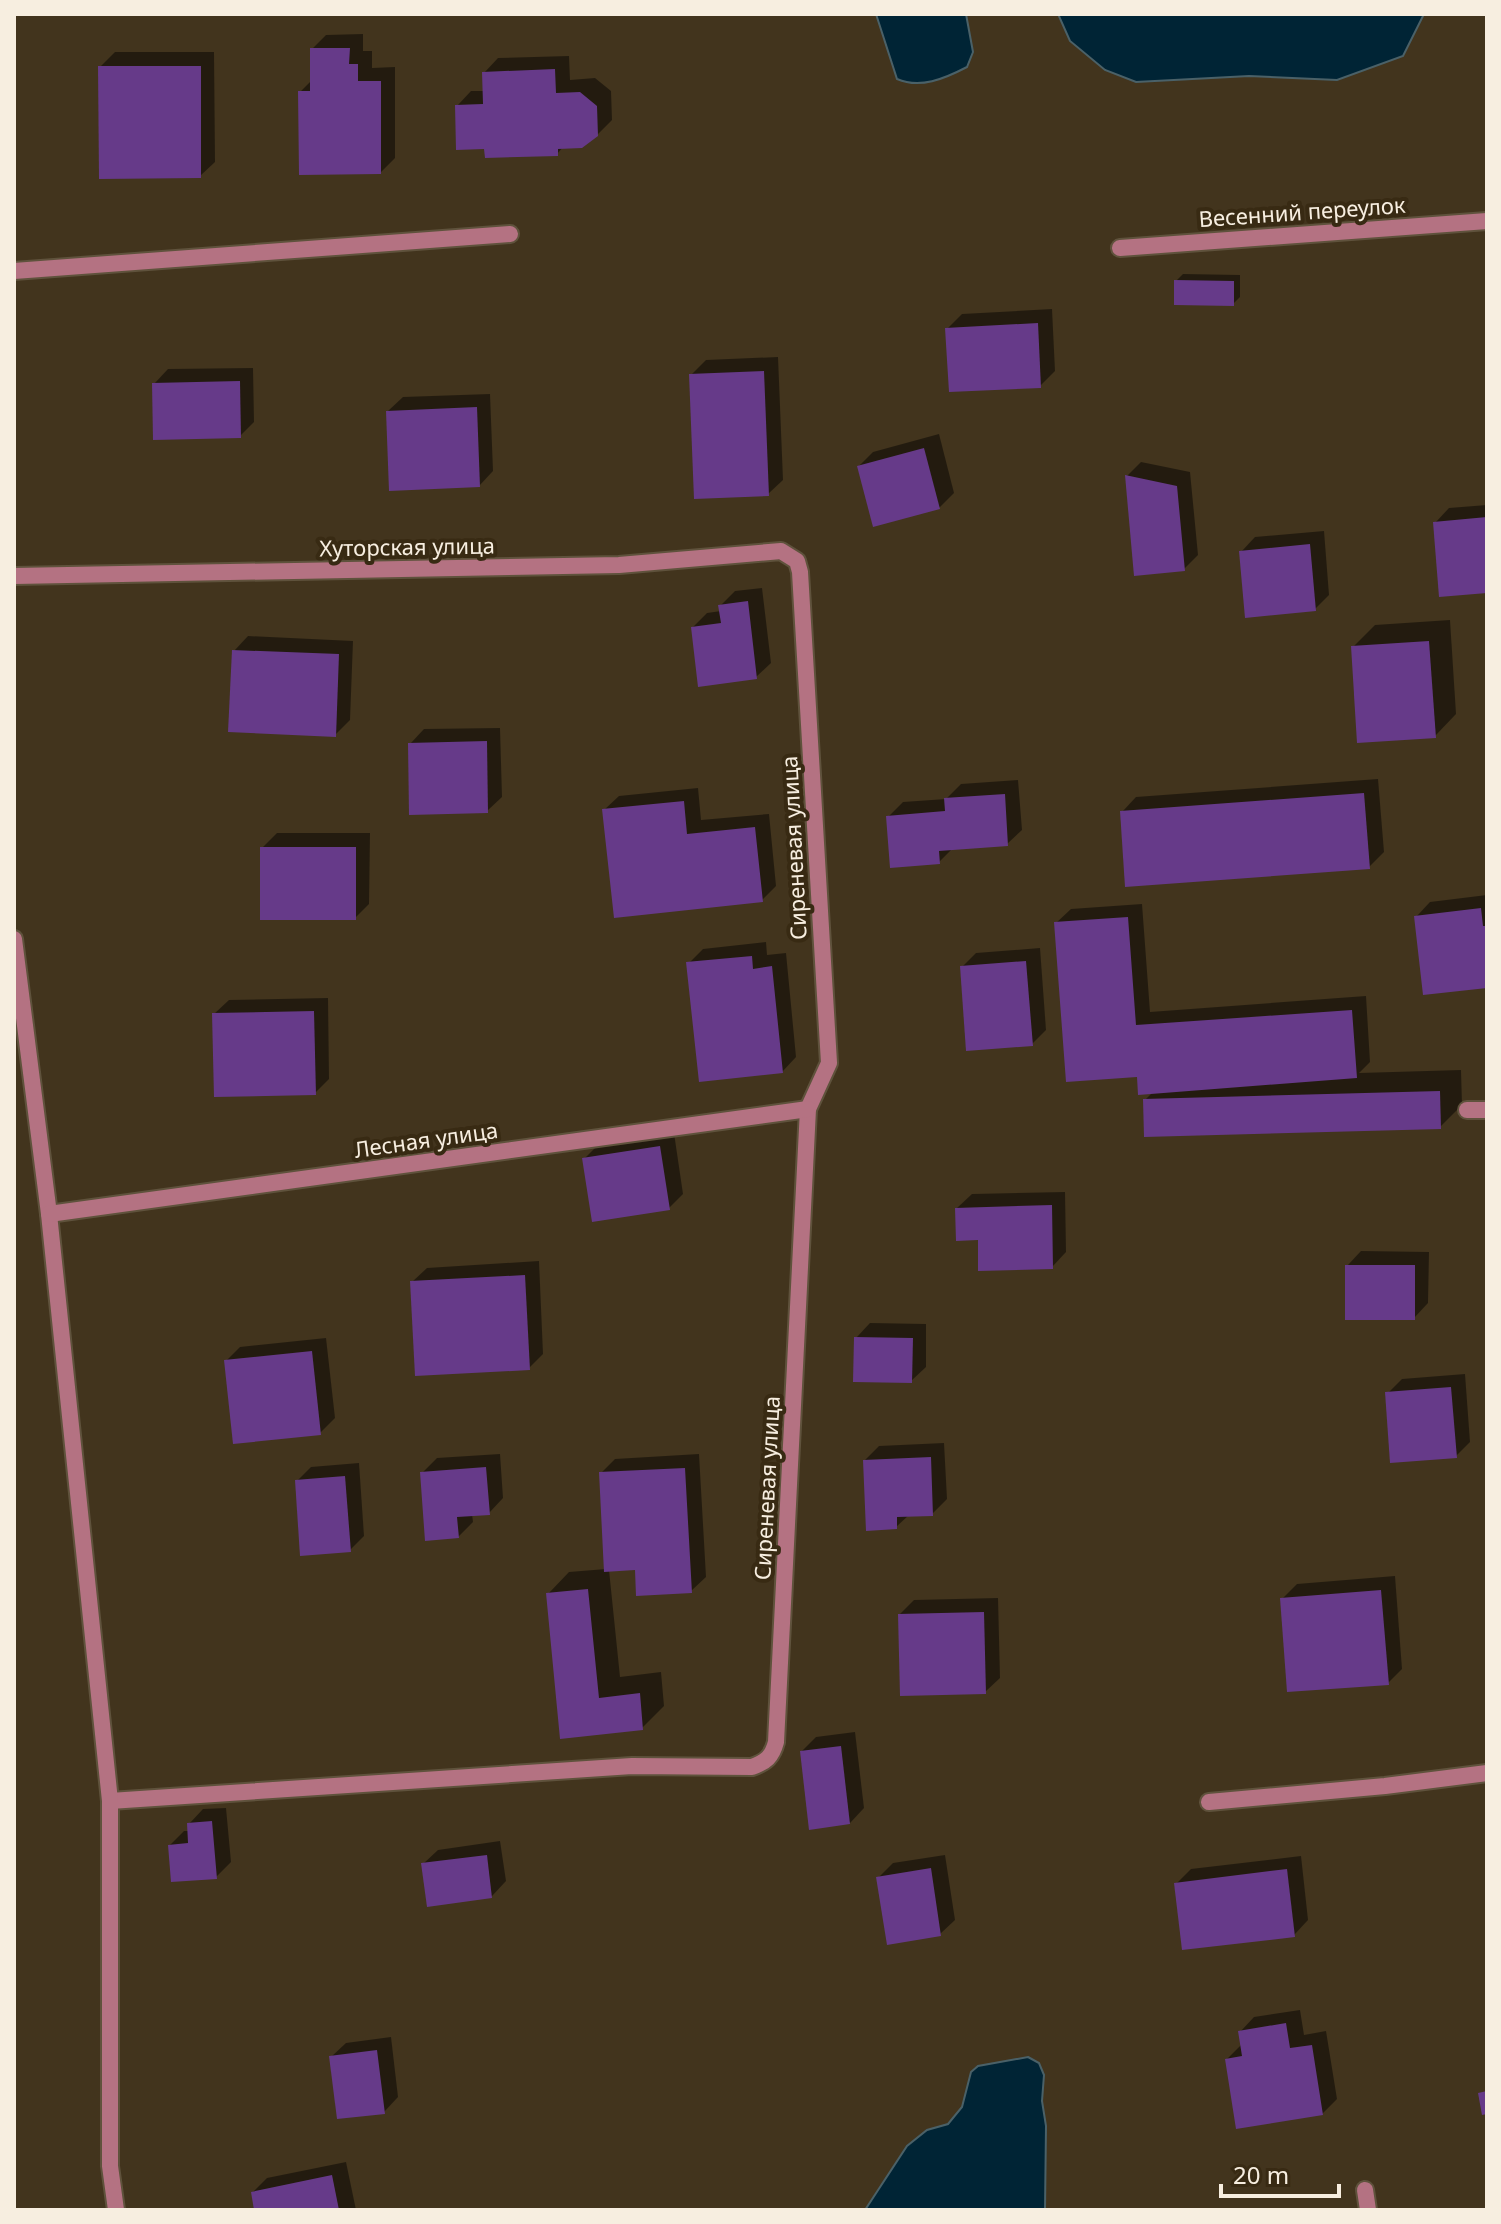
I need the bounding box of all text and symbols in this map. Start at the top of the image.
street label: Весенний переулок [1197,189,1407,233]
street label: Хуторская улица [319,529,495,563]
street label: Сиреневая улица [773,755,813,941]
street label: Лесная улица [352,1114,500,1164]
street label: Сиреневая улица [746,1395,786,1581]
scale bar [1221,2148,1339,2198]
text: 20 m [1233,2158,1289,2191]

